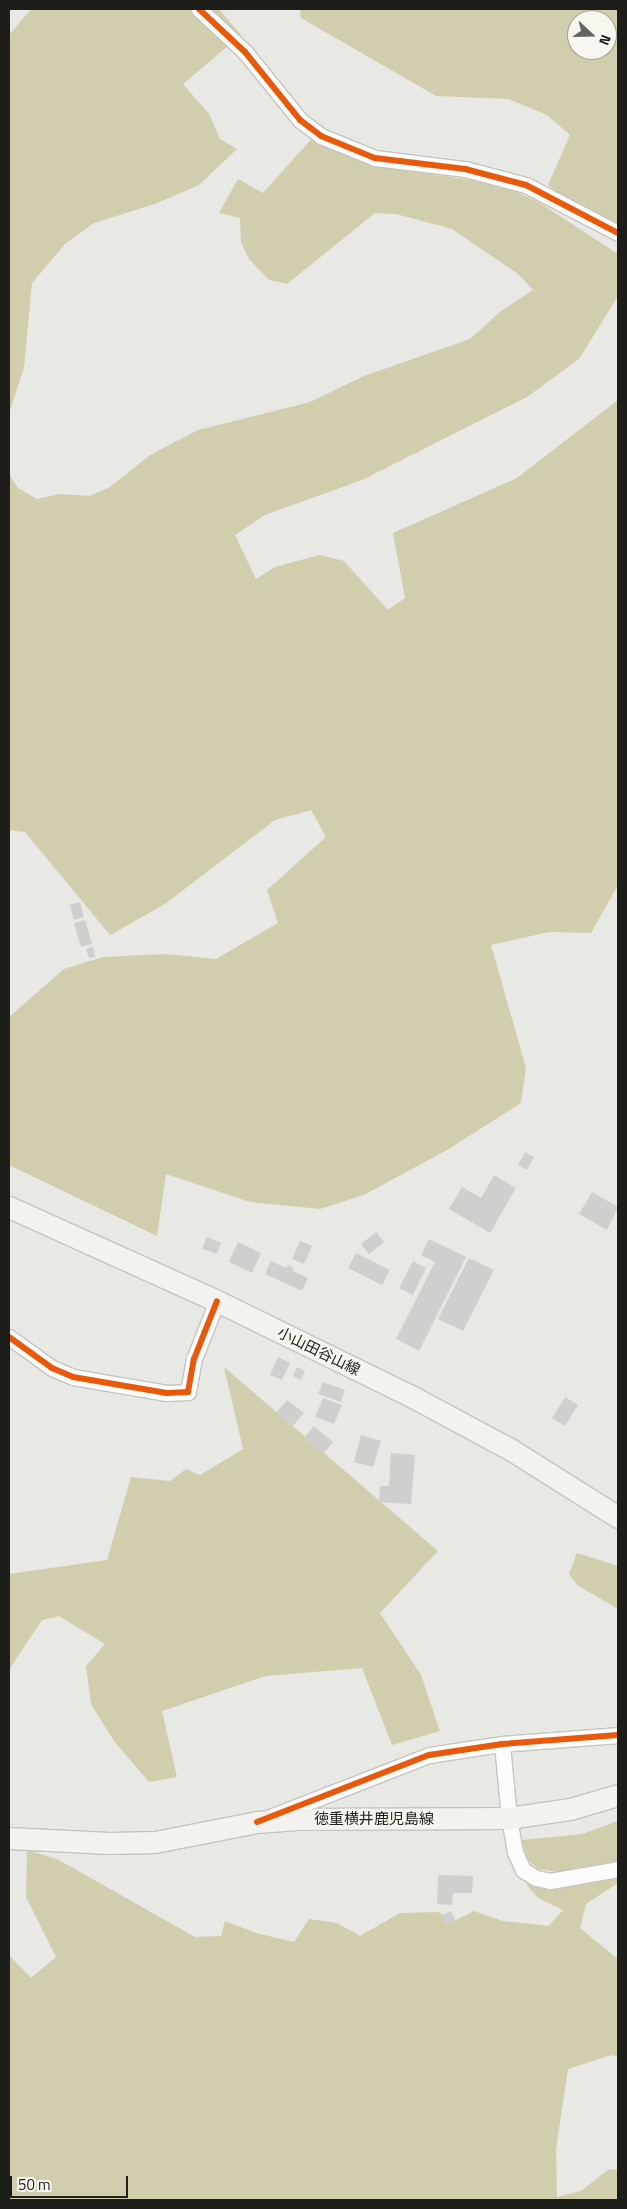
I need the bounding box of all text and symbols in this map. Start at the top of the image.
north arrow [567,10,617,60]
text: N [594,32,617,48]
street label: 小山田谷山線 [275,1323,363,1379]
street label: 徳重横井鹿児島線 [314,1810,434,1828]
scale bar [12,2166,130,2198]
text: 50 m [18,2173,51,2196]

